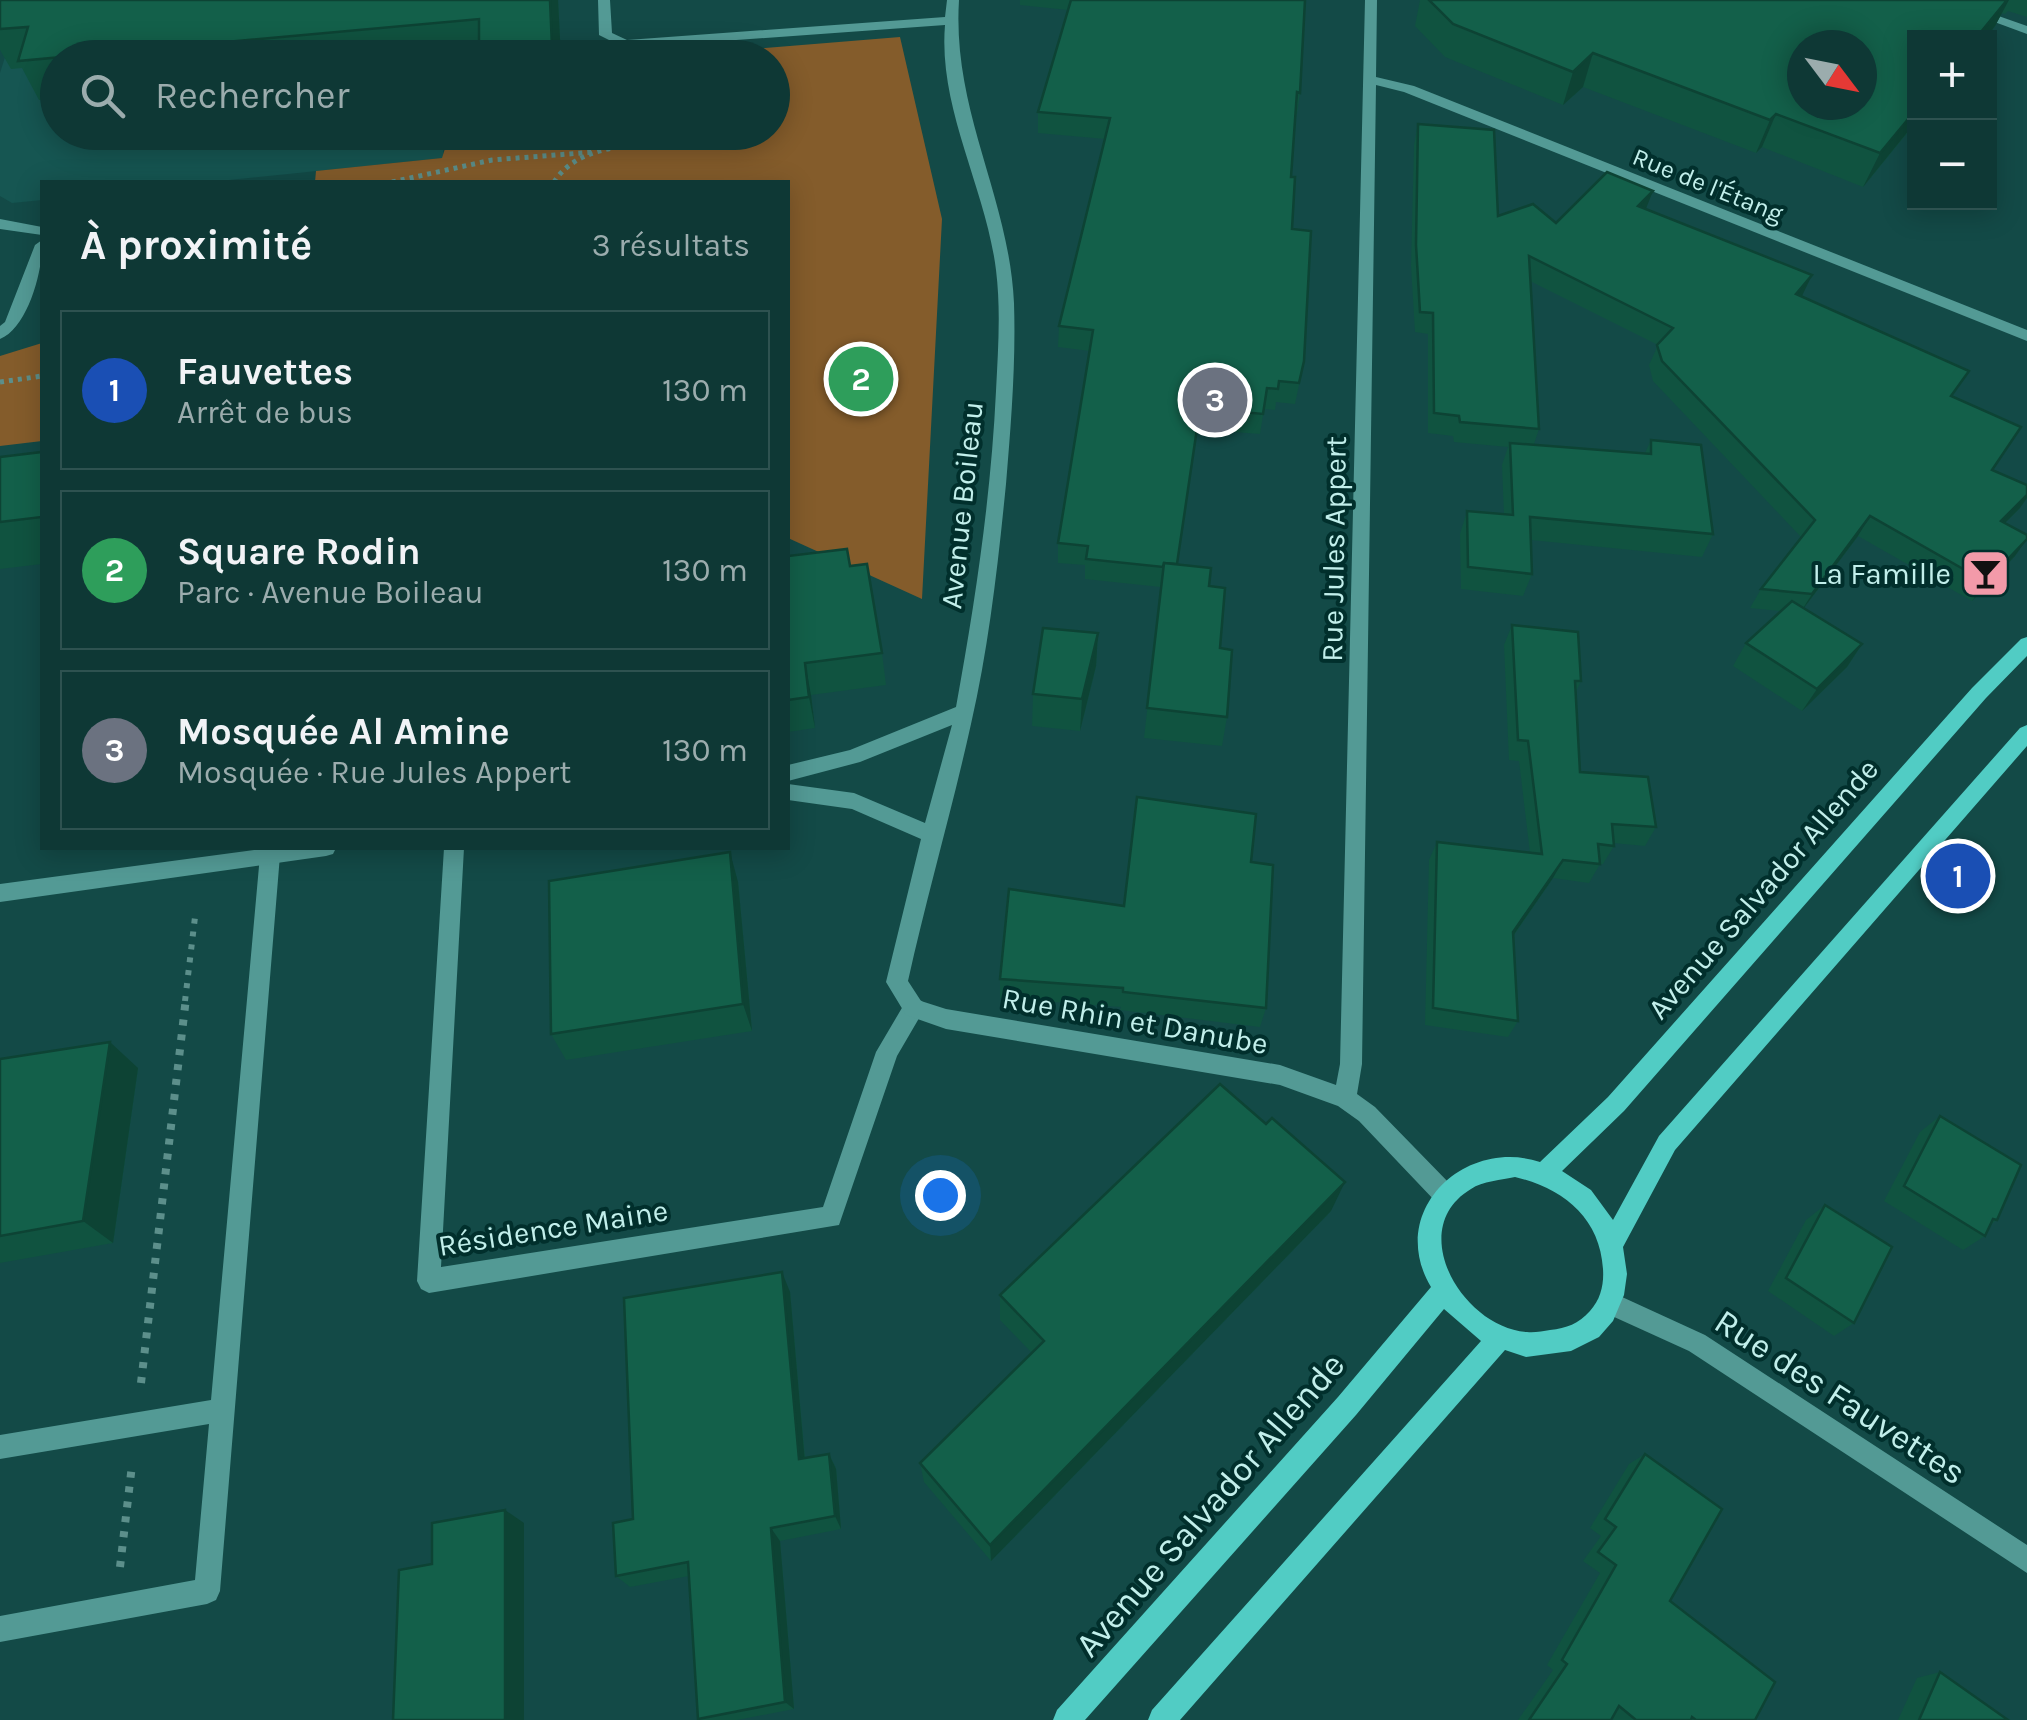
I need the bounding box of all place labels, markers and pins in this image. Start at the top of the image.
pin: 2 [828,342,894,416]
pin: 3 [1182,362,1248,438]
bar icon: La Famille [1960,548,2012,600]
place label: La Famille [1813,556,1951,592]
pin: 1 [1926,838,1990,914]

